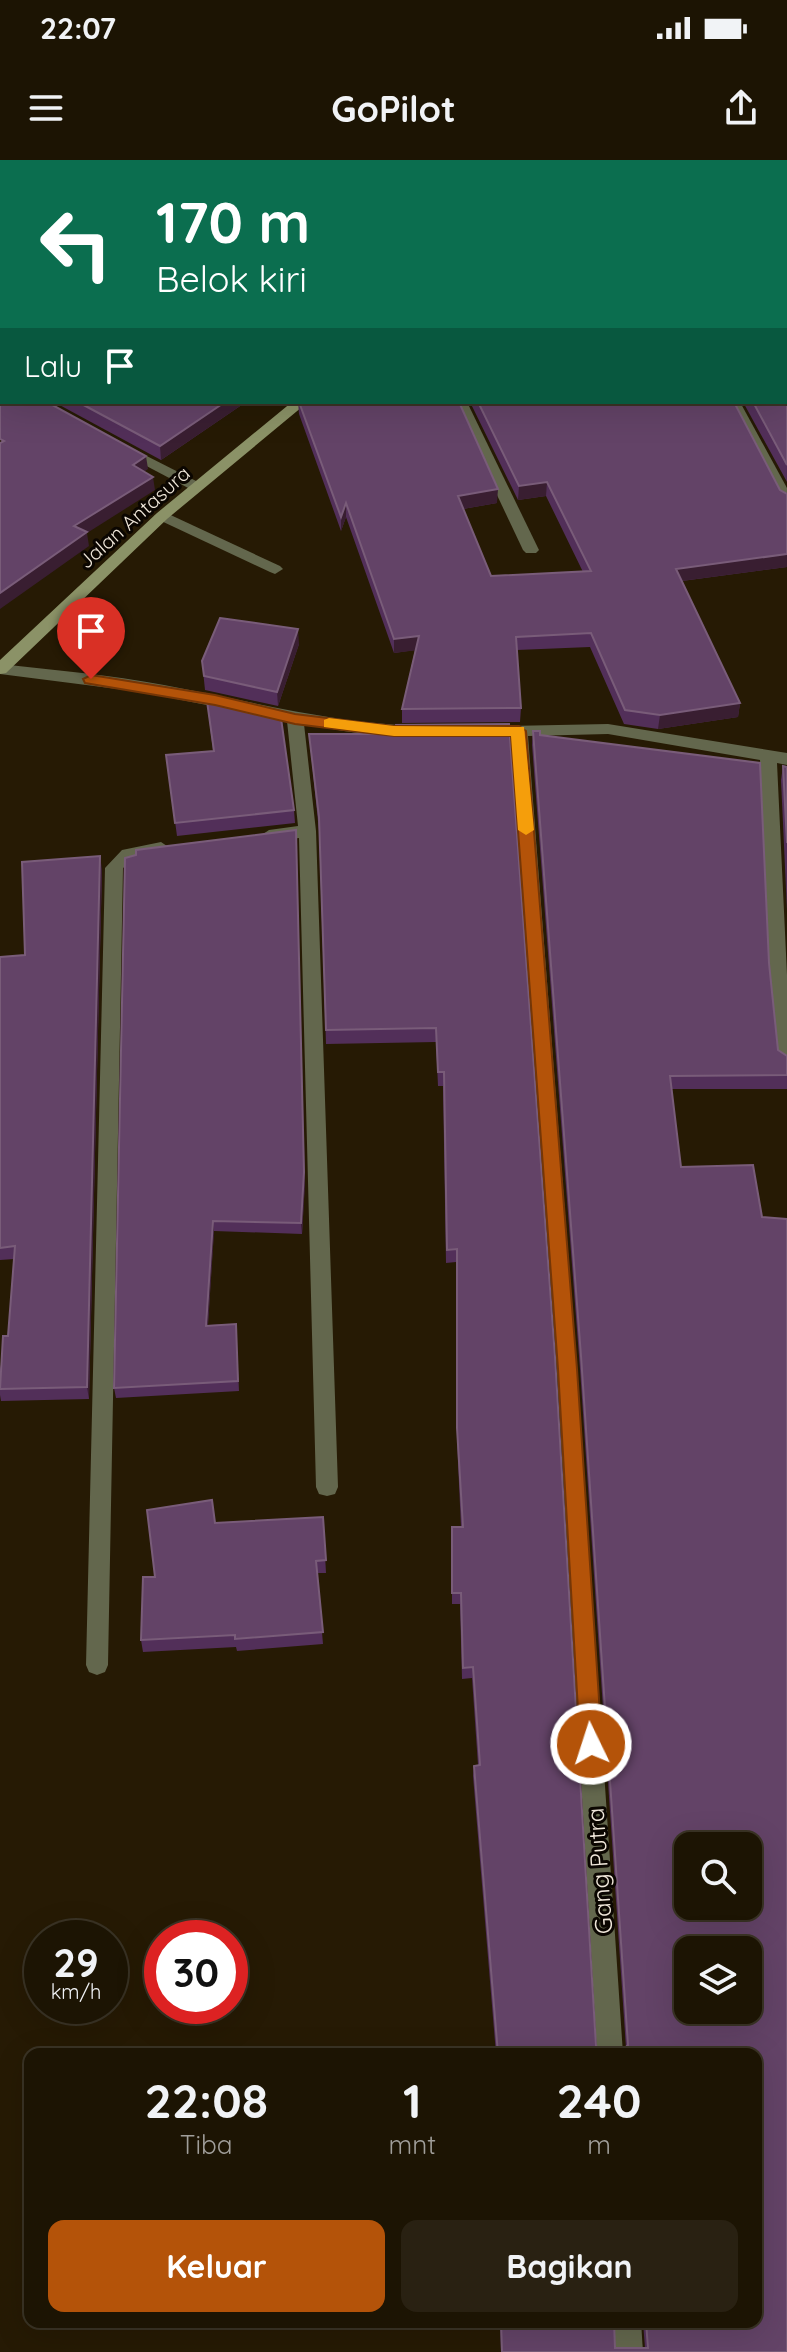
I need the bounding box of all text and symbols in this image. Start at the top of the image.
text: 22:07 [40,9,116,47]
icon: menu [24,86,68,130]
text: GoPilot [331,86,456,131]
icon: share [719,86,763,130]
text: 170 m [156,187,310,257]
icon: left [24,192,128,296]
text: Belok kiri [156,256,307,301]
icon: arrive [98,344,142,388]
text: Lalu [24,347,82,385]
street label: Jalan Antasura [73,461,195,573]
pin [57,597,125,679]
icon: arrive [69,609,113,653]
position arrow [549,1702,633,1786]
street label: Gang Putra [580,1807,618,1935]
map controls [674,1832,762,2024]
button: search [674,1832,762,1920]
speed limit sign: 30 [144,1920,248,2024]
button: layers [674,1936,762,2024]
text: 29 [53,1937,99,1987]
text: km/h [51,1979,101,2004]
text: 22:08 [144,2070,268,2130]
text: 1 [403,2070,422,2130]
text: 240 [556,2070,642,2130]
text: Tiba [180,2128,233,2161]
text: mnt [388,2128,436,2161]
text: m [587,2128,611,2161]
button: Keluar [48,2220,385,2312]
button: Bagikan [401,2220,738,2312]

